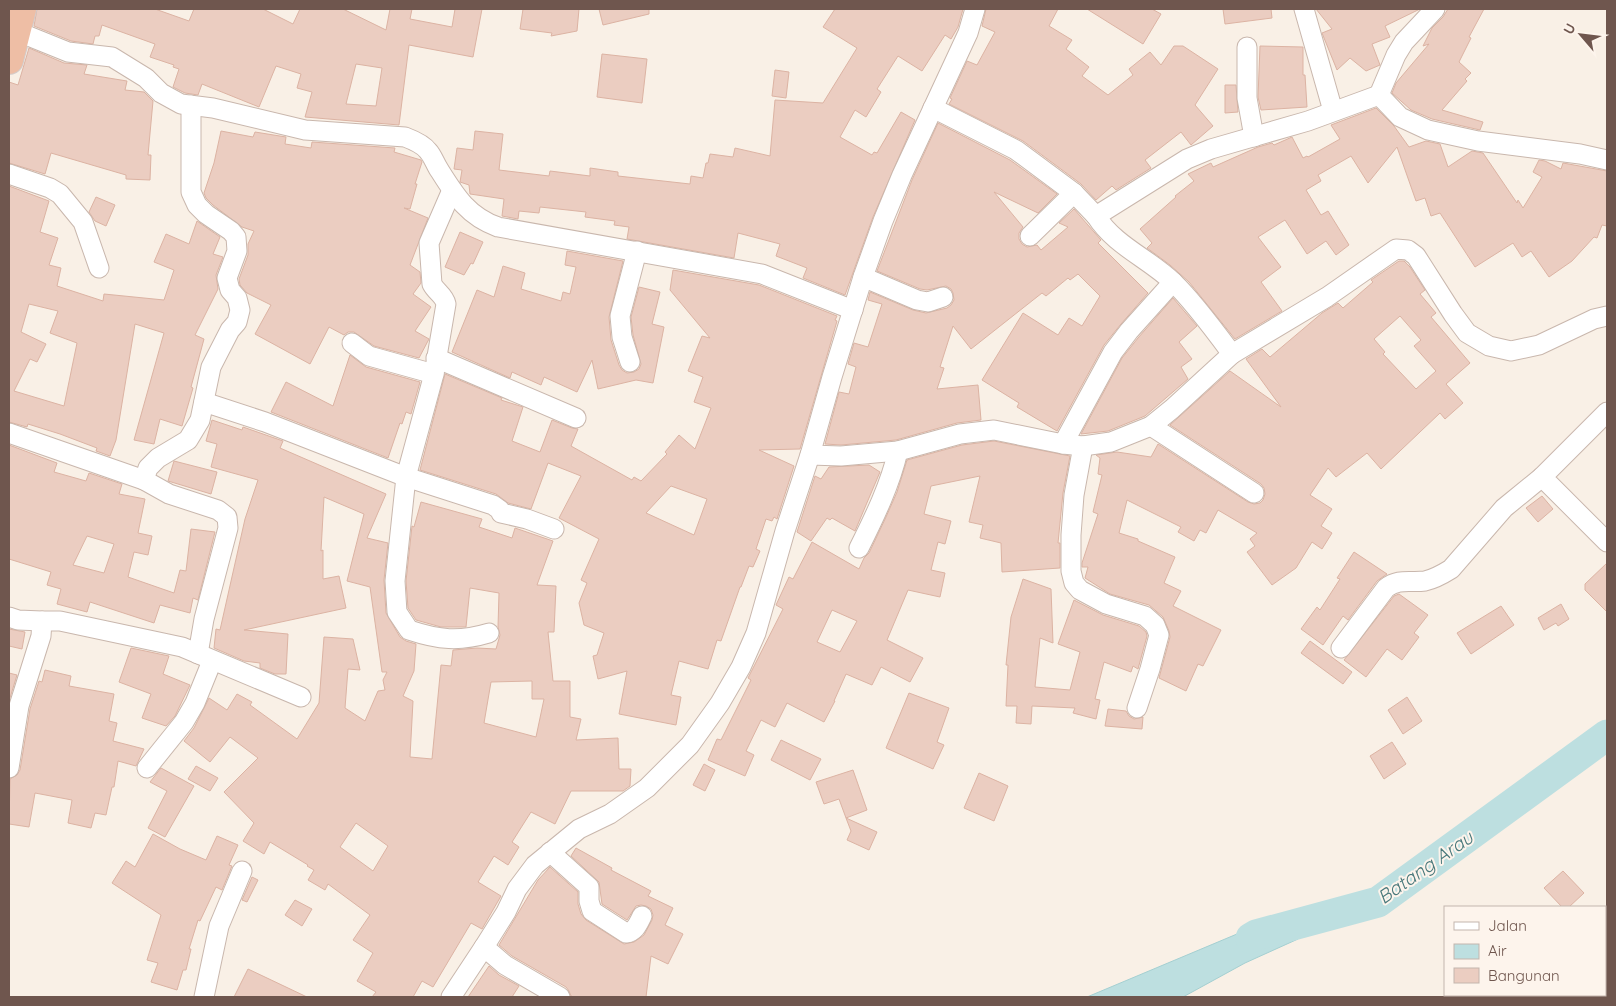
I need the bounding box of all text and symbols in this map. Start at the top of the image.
north arrow [1556,10,1606,60]
text: U [1559,20,1580,37]
water label: Batang Arau [1372,825,1478,909]
legend [1444,906,1606,996]
text: Jalan [1488,916,1527,935]
text: Air [1488,941,1507,960]
text: Bangunan [1488,966,1560,985]

